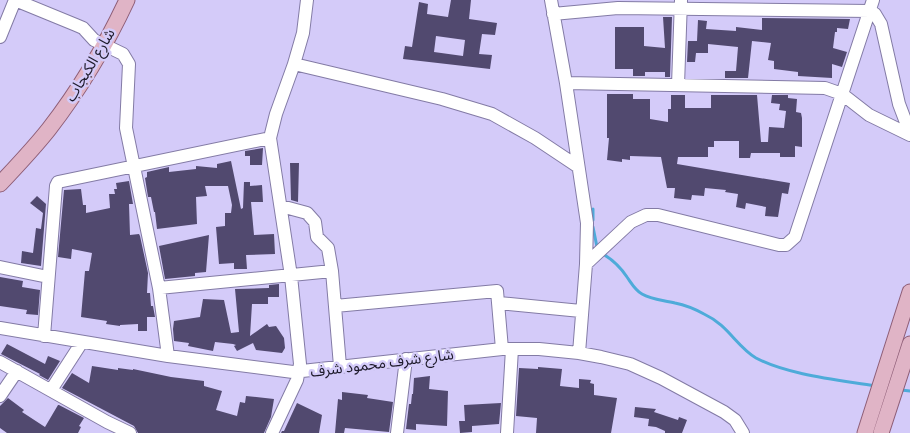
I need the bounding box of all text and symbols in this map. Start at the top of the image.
street label: شارع الكبجاب [61,25,121,106]
street label: شارع شرف محمود شرف [309,345,455,384]

